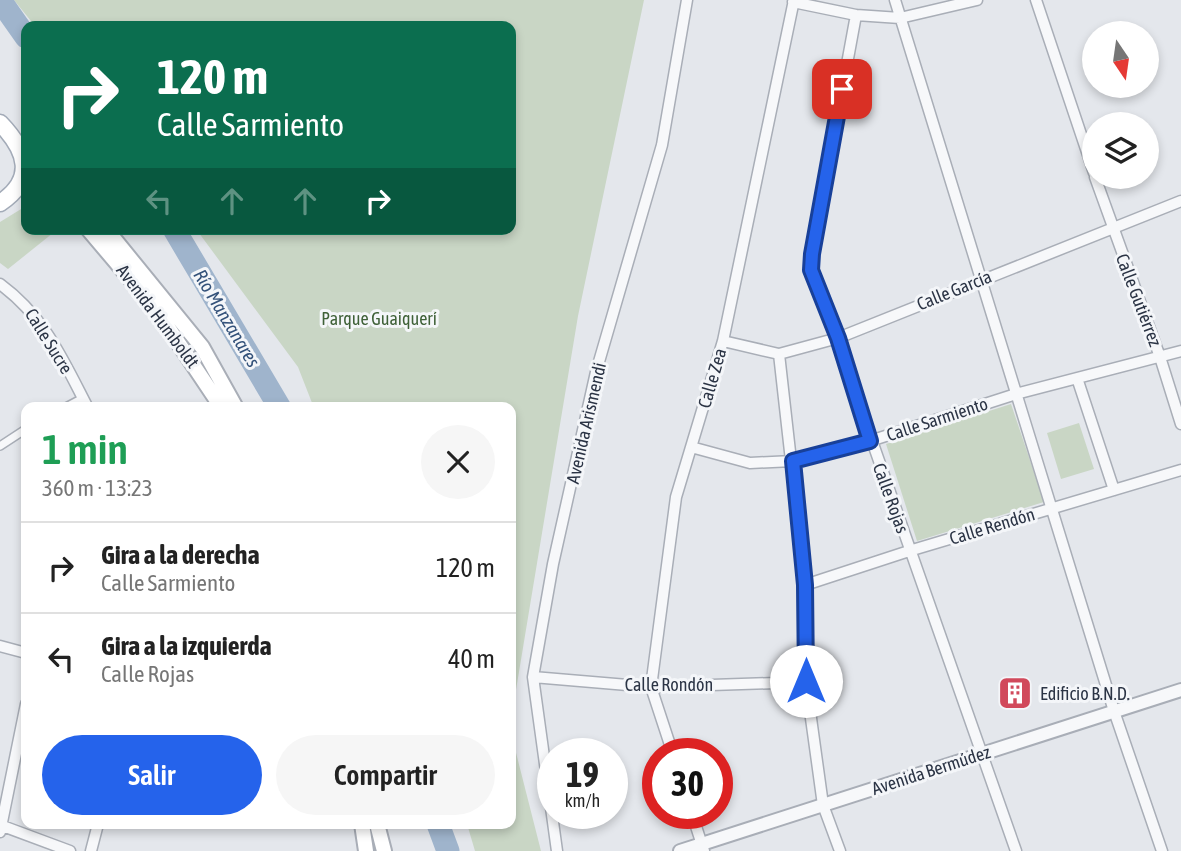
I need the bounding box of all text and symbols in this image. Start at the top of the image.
north arrow [1082,21,1158,98]
map controls [1082,21,1159,189]
text: 120 m [157,48,268,104]
icon: right [42,49,133,140]
pin [812,59,872,119]
icon: arrive [823,70,861,108]
text: Calle Sarmiento [157,106,344,143]
button: layers [1082,112,1159,189]
icon: left [140,182,178,220]
icon: ahead [213,182,251,220]
icon: ahead [286,182,324,220]
icon: right [359,182,397,220]
street label: Calle Gutiérrez [1112,251,1166,350]
street label: Avenida Humboldt [112,260,204,372]
water label: Río Manzanares [189,265,265,371]
street label: Calle García [914,265,994,315]
street label: Calle Sucre [21,305,77,377]
park label: Parque Guaiquerí [321,308,437,329]
street label: Calle Zea [693,346,731,410]
street label: Avenida Arismendi [562,360,610,486]
street label: Calle Sarmiento [884,393,990,445]
text: 1 min [42,425,128,473]
button: close [421,425,495,499]
street label: Calle Rojas [869,460,913,536]
text: 360 m · 13:23 [42,475,153,501]
street label: Calle Rendón [947,503,1037,549]
text: Gira a la derecha [101,540,260,570]
icon: right [42,549,80,587]
text: 120 m [436,553,495,583]
text: Calle Sarmiento [101,570,235,596]
text: Gira a la izquierda [101,631,272,661]
icon: left [42,640,80,678]
text: 40 m [448,644,495,674]
position arrow [769,644,843,718]
text: Calle Rojas [101,661,194,687]
street label: Calle Rondón [625,674,713,695]
building icon: Edificio B.N.D. [996,674,1034,712]
place label: Edificio B.N.D. [1040,683,1130,704]
button: Salir [42,735,262,815]
button: Compartir [276,735,495,815]
speed limit sign: 30 [642,738,733,829]
street label: Avenida Bermúdez [869,741,993,799]
text: 19 [566,754,599,794]
text: km/h [565,790,600,811]

